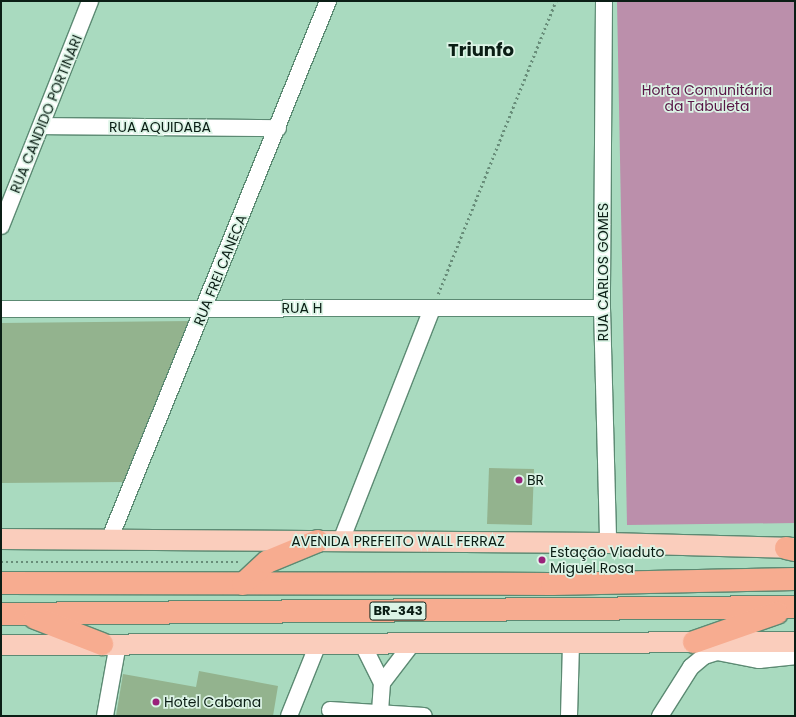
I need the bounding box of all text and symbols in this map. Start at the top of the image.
street label: RUA CANDIDO PORTINARI [7,32,85,196]
district label: Triunfo [448,39,514,61]
park label: Horta Comunitária da Tabuleta [642,82,772,114]
street label: RUA AQUIDABA [109,119,211,135]
street label: RUA CARLOS GOMES [595,203,611,341]
street label: RUA FREI CANECA [190,212,250,328]
street label: RUA H [282,300,322,316]
place label: BR [527,472,544,488]
marker: BR [514,475,524,485]
street label: AVENIDA PREFEITO WALL FERRAZ [291,533,505,549]
place label: Estação Viaduto Miguel Rosa [550,544,665,576]
marker: Estação Viaduto Miguel Rosa [537,555,547,565]
road number: BR-343 [369,600,427,622]
place label: Hotel Cabana [164,694,261,710]
marker: Hotel Cabana [151,697,161,707]

